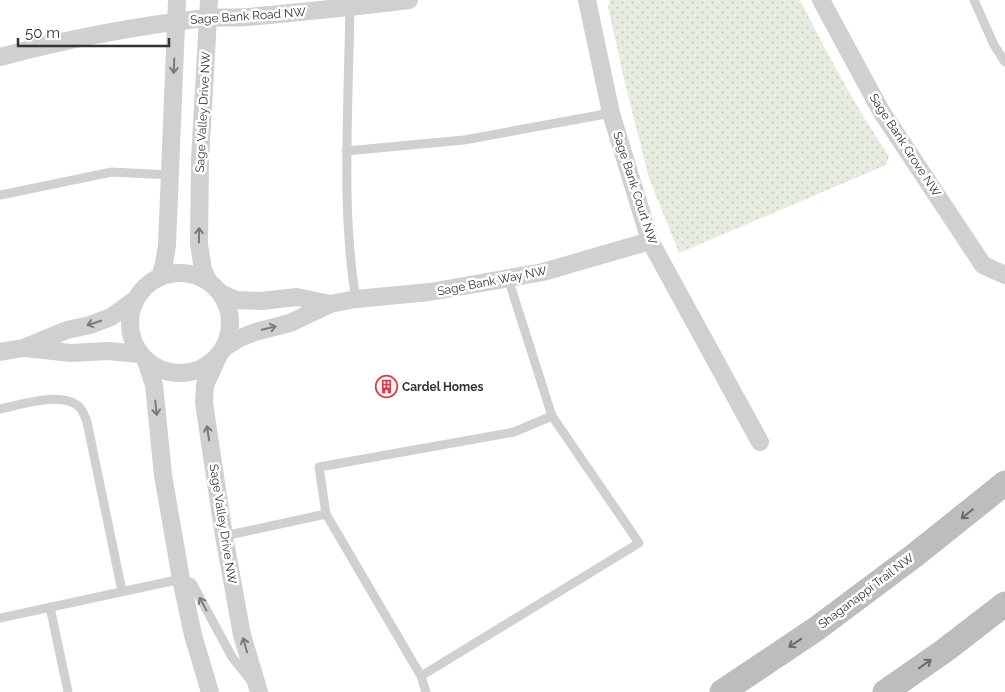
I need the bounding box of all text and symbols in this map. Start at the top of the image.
street label: Sage Bank Road NW [190,5,307,27]
scale bar [18,15,169,47]
text: 50 m [25,24,60,42]
street label: Sage Valley Drive NW [193,51,213,173]
one-way arrow [169,58,178,74]
street label: Sage Bank Grove NW [866,91,944,199]
street label: Sage Bank Court NW [610,130,660,247]
one-way arrow [194,228,204,244]
street label: Sage Bank Way NW [436,263,548,298]
one-way arrow [87,319,102,328]
one-way arrow [261,323,277,333]
building icon: Cardel Homes [374,375,398,399]
place label: Cardel Homes [402,380,483,394]
one-way arrow [151,400,161,416]
one-way arrow [203,426,213,442]
street label: Sage Valley Drive NW [207,463,239,585]
one-way arrow [961,508,974,519]
street label: Shaganappi Trail NW [816,550,917,631]
one-way arrow [198,596,208,611]
one-way arrow [240,638,250,654]
one-way arrow [788,638,802,648]
one-way arrow [918,659,932,669]

